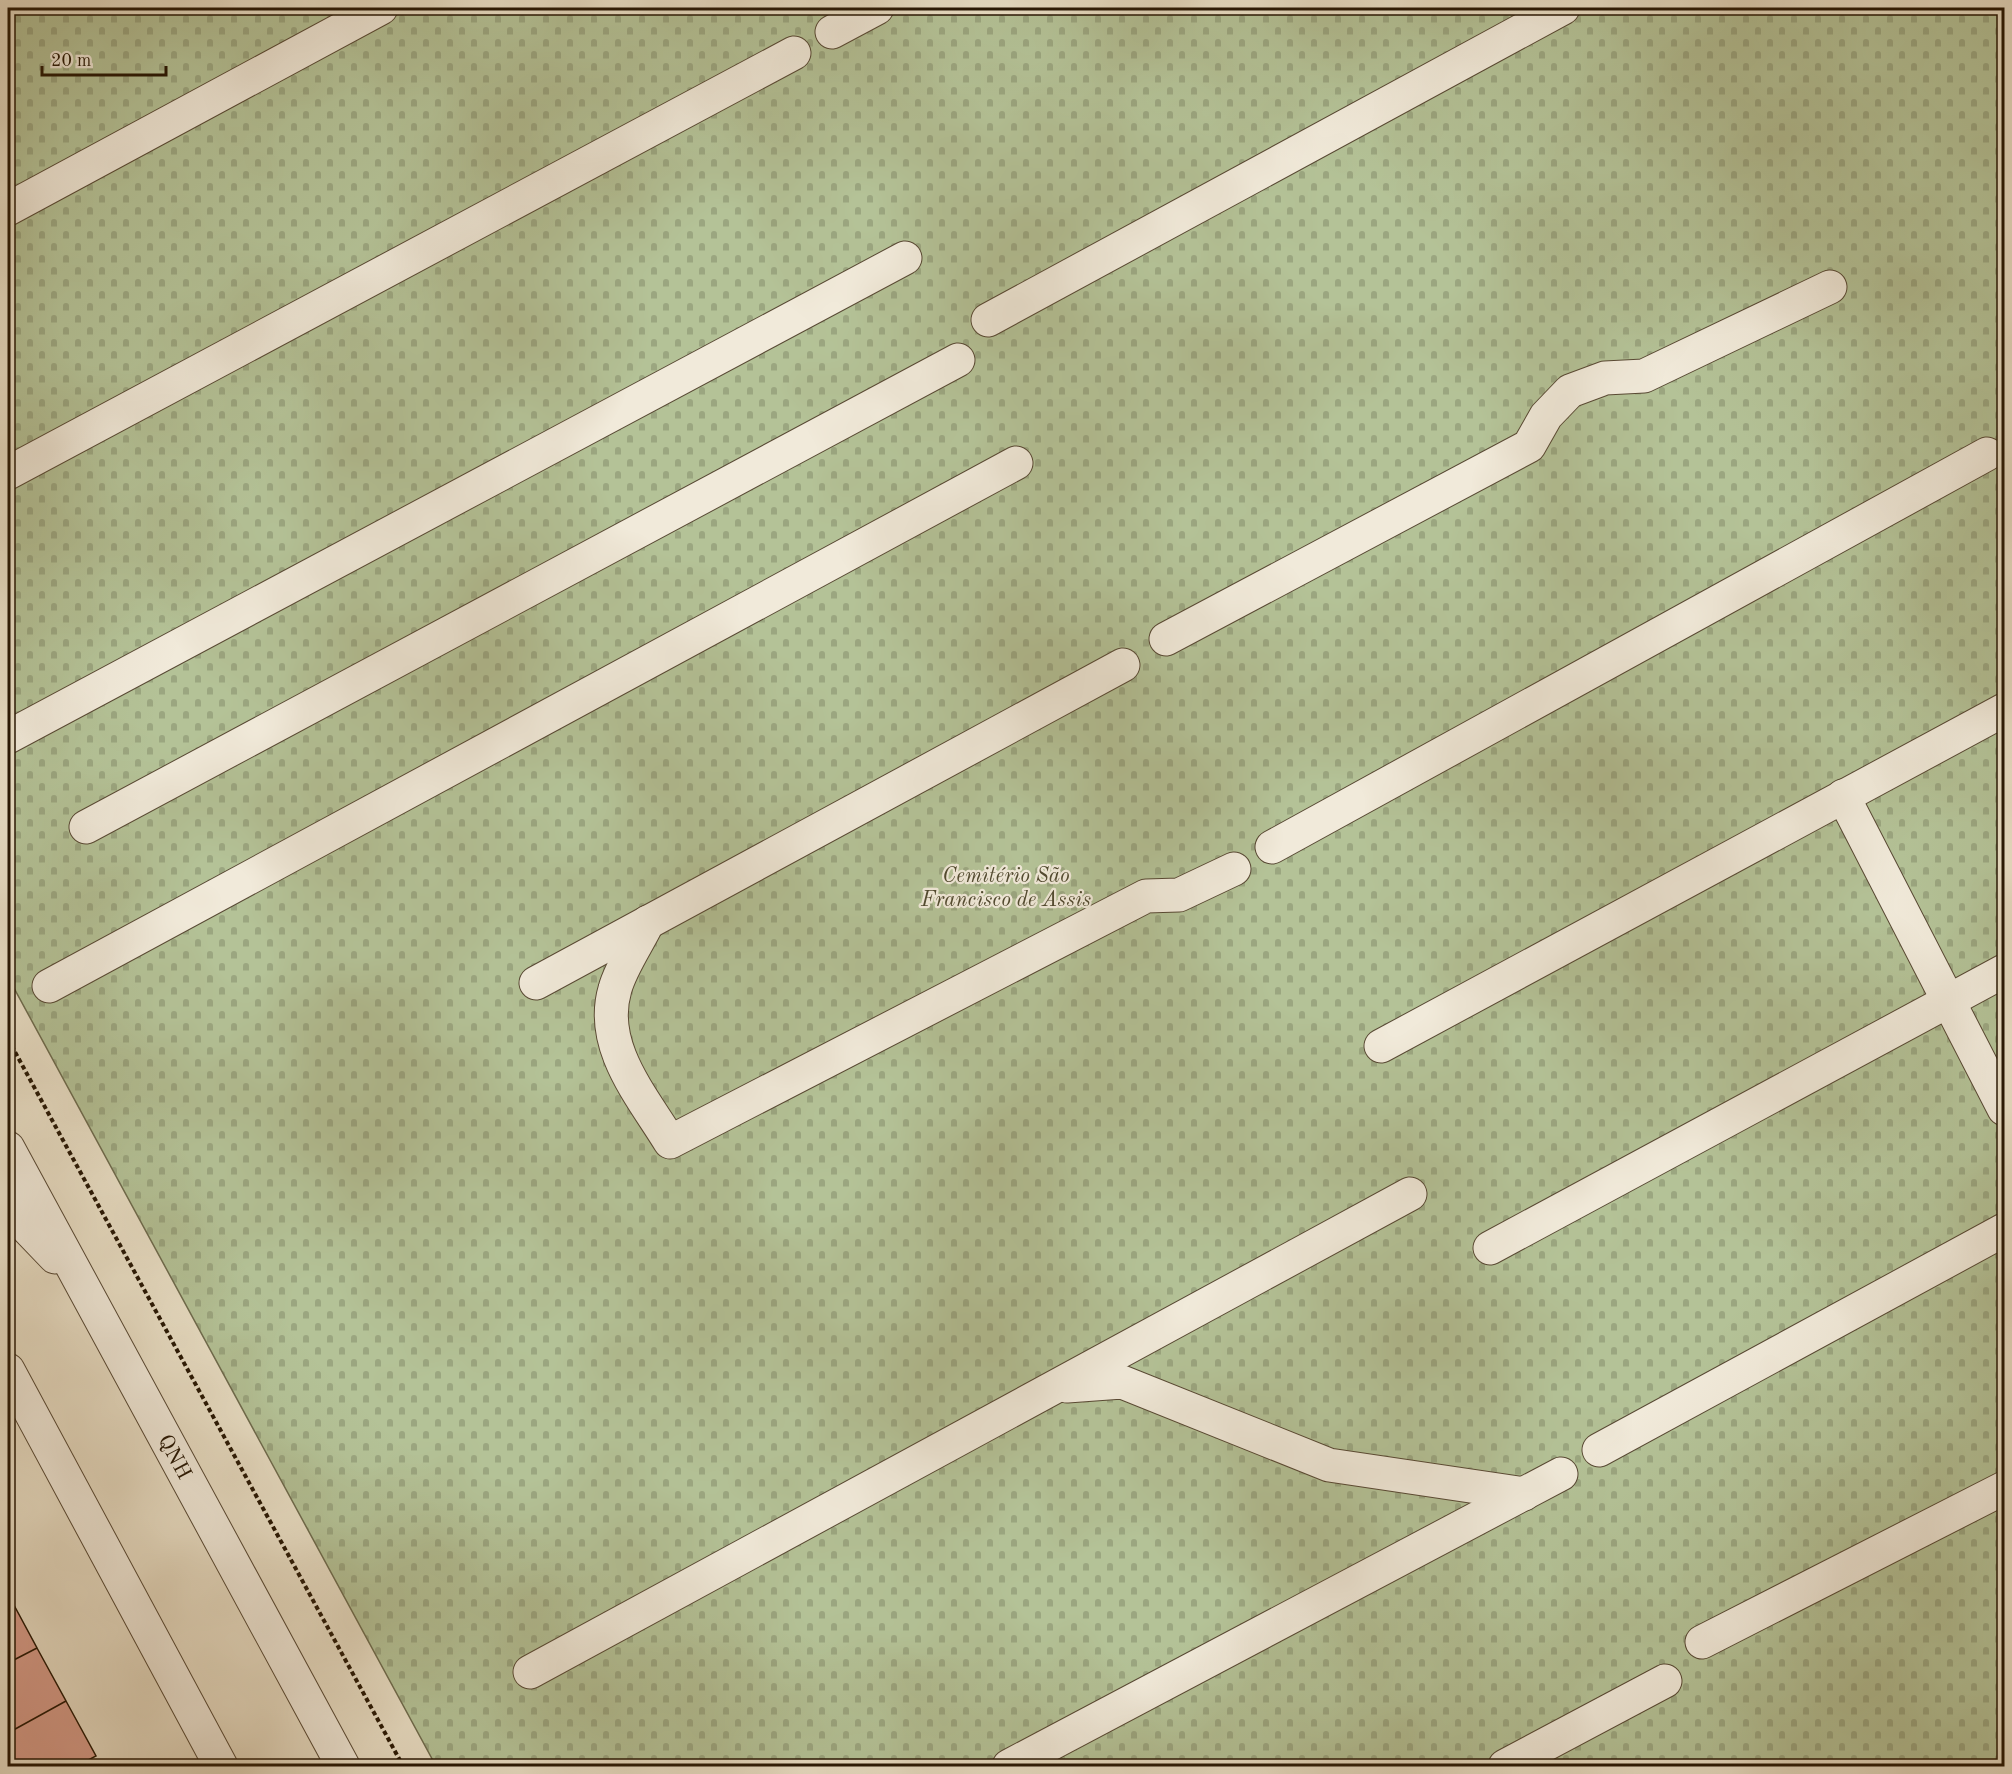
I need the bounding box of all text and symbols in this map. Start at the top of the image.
scale bar [42,39,166,77]
text: 20 m [51,52,91,70]
park label: Cemitério São Francisco de Assis [920,866,1091,911]
street label: QNH [153,1431,194,1483]

